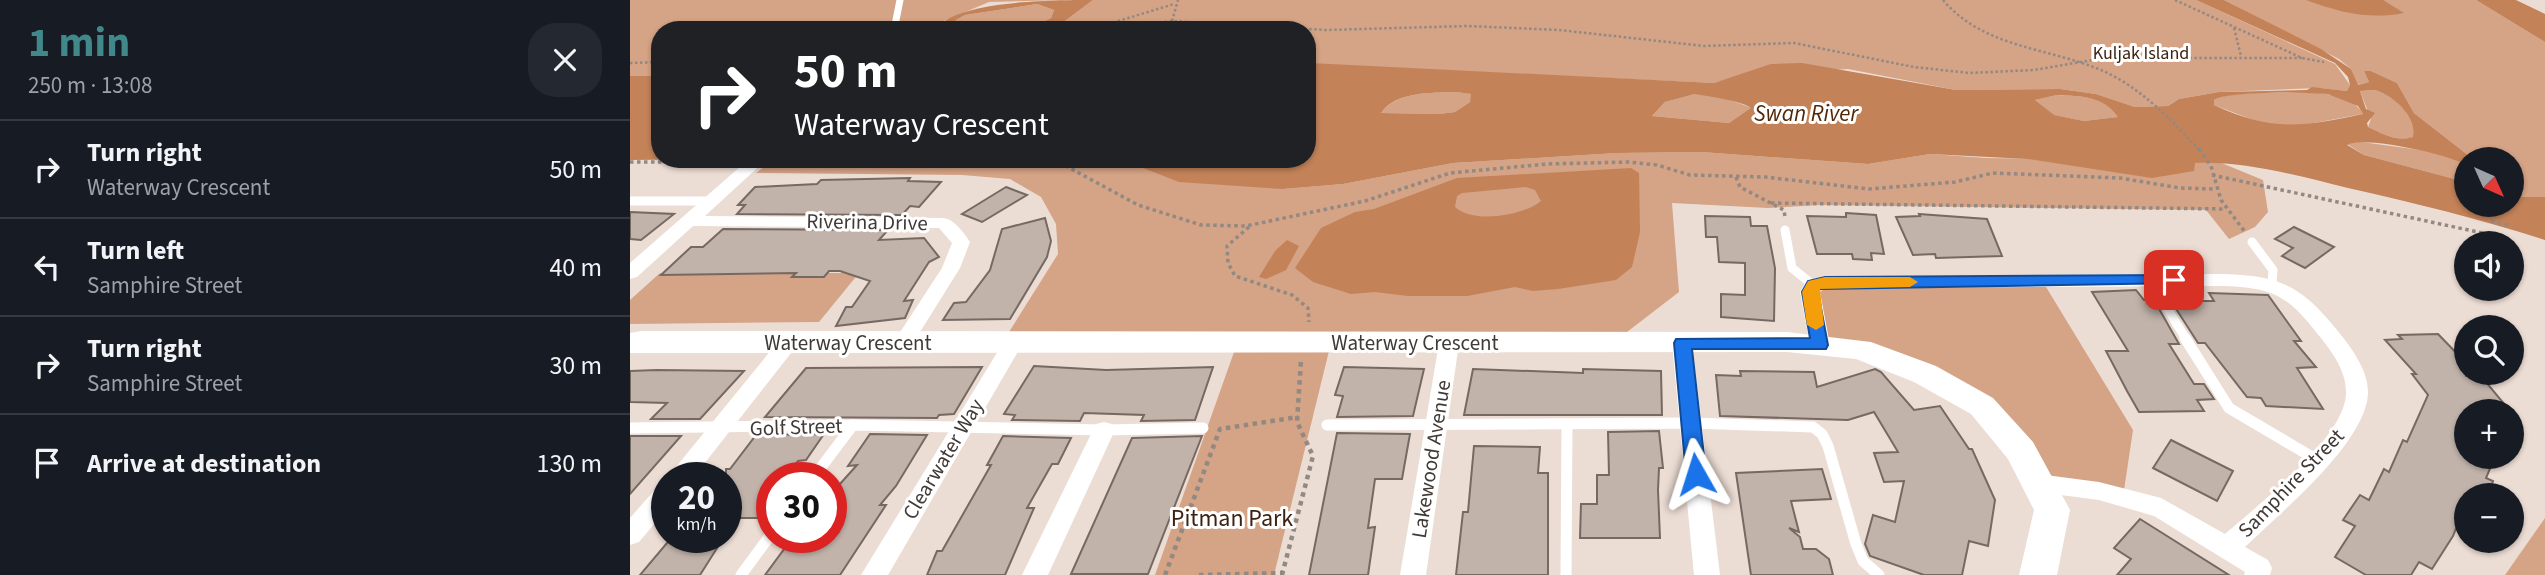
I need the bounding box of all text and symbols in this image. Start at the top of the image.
text: 1 min [28,13,130,73]
button: close [528,23,602,97]
text: 50 m [794,37,898,107]
park label: Kuljak Island [2093,41,2189,66]
icon: right [679,49,770,140]
text: 250 m · 13:08 [28,69,152,102]
water label: Swan River [1754,97,1859,130]
text: Waterway Crescent [794,102,1049,148]
text: Turn right [87,134,202,171]
north arrow [2454,147,2524,217]
map controls [2454,147,2524,553]
icon: right [28,150,66,188]
text: 50 m [549,151,602,188]
text: Waterway Crescent [87,171,270,204]
street label: Riverina Drive [806,206,928,238]
button: sound [2454,231,2524,301]
text: Turn left [87,232,184,269]
icon: left [28,248,66,286]
text: 40 m [549,249,602,286]
pin [2144,250,2204,310]
icon: arrive [2155,261,2193,299]
text: Samphire Street [87,269,242,302]
button: search [2454,315,2524,385]
street label: Waterway Crescent [764,328,932,358]
street label: Waterway Crescent [1331,328,1499,358]
text: Turn right [87,330,202,367]
icon: right [28,346,66,384]
text: 30 m [549,347,602,384]
text: Samphire Street [87,367,242,400]
street label: Lakewood Avenue [1404,378,1458,540]
street label: Clearwater Way [895,393,991,525]
button: + [2454,399,2524,469]
street label: Golf Street [749,410,843,444]
street label: Samphire Street [2231,422,2351,544]
position arrow [1659,437,1733,511]
icon: arrive [28,444,66,482]
text: Arrive at destination [87,445,321,482]
text: 130 m [536,445,602,482]
speed limit sign: 30 [756,462,847,553]
text: 20 [678,473,715,523]
button: − [2454,483,2524,553]
park label: Pitman Park [1171,501,1293,536]
text: km/h [677,512,716,537]

